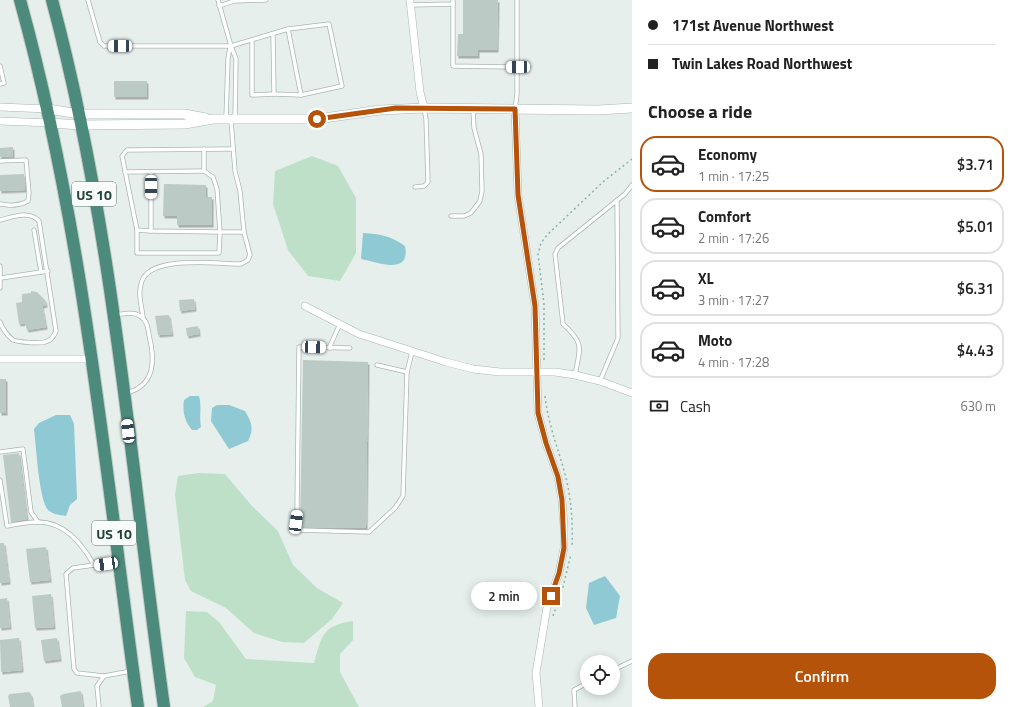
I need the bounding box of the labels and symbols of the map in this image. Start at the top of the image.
car [108,40,132,52]
car [506,61,530,73]
route start [308,110,326,128]
car [145,175,157,199]
road number: US 10 [72,182,116,206]
car [302,341,326,353]
car [121,418,135,444]
car [289,509,303,535]
road number: US 10 [92,521,136,545]
car [93,556,119,572]
callout: 2 min [471,582,537,610]
route end [542,587,560,605]

